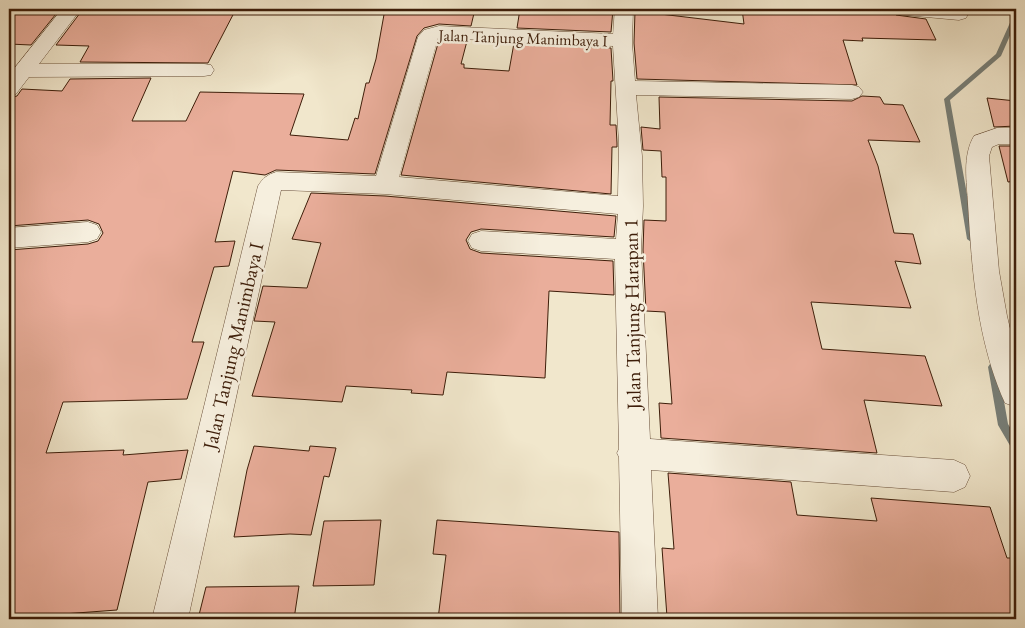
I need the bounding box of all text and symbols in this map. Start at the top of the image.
street label: Jalan Tanjung Manimbaya I [436,24,609,51]
street label: Jalan Tanjung Harapan 1 [617,218,647,412]
street label: Jalan Tanjung Manimbaya I [196,240,270,454]

